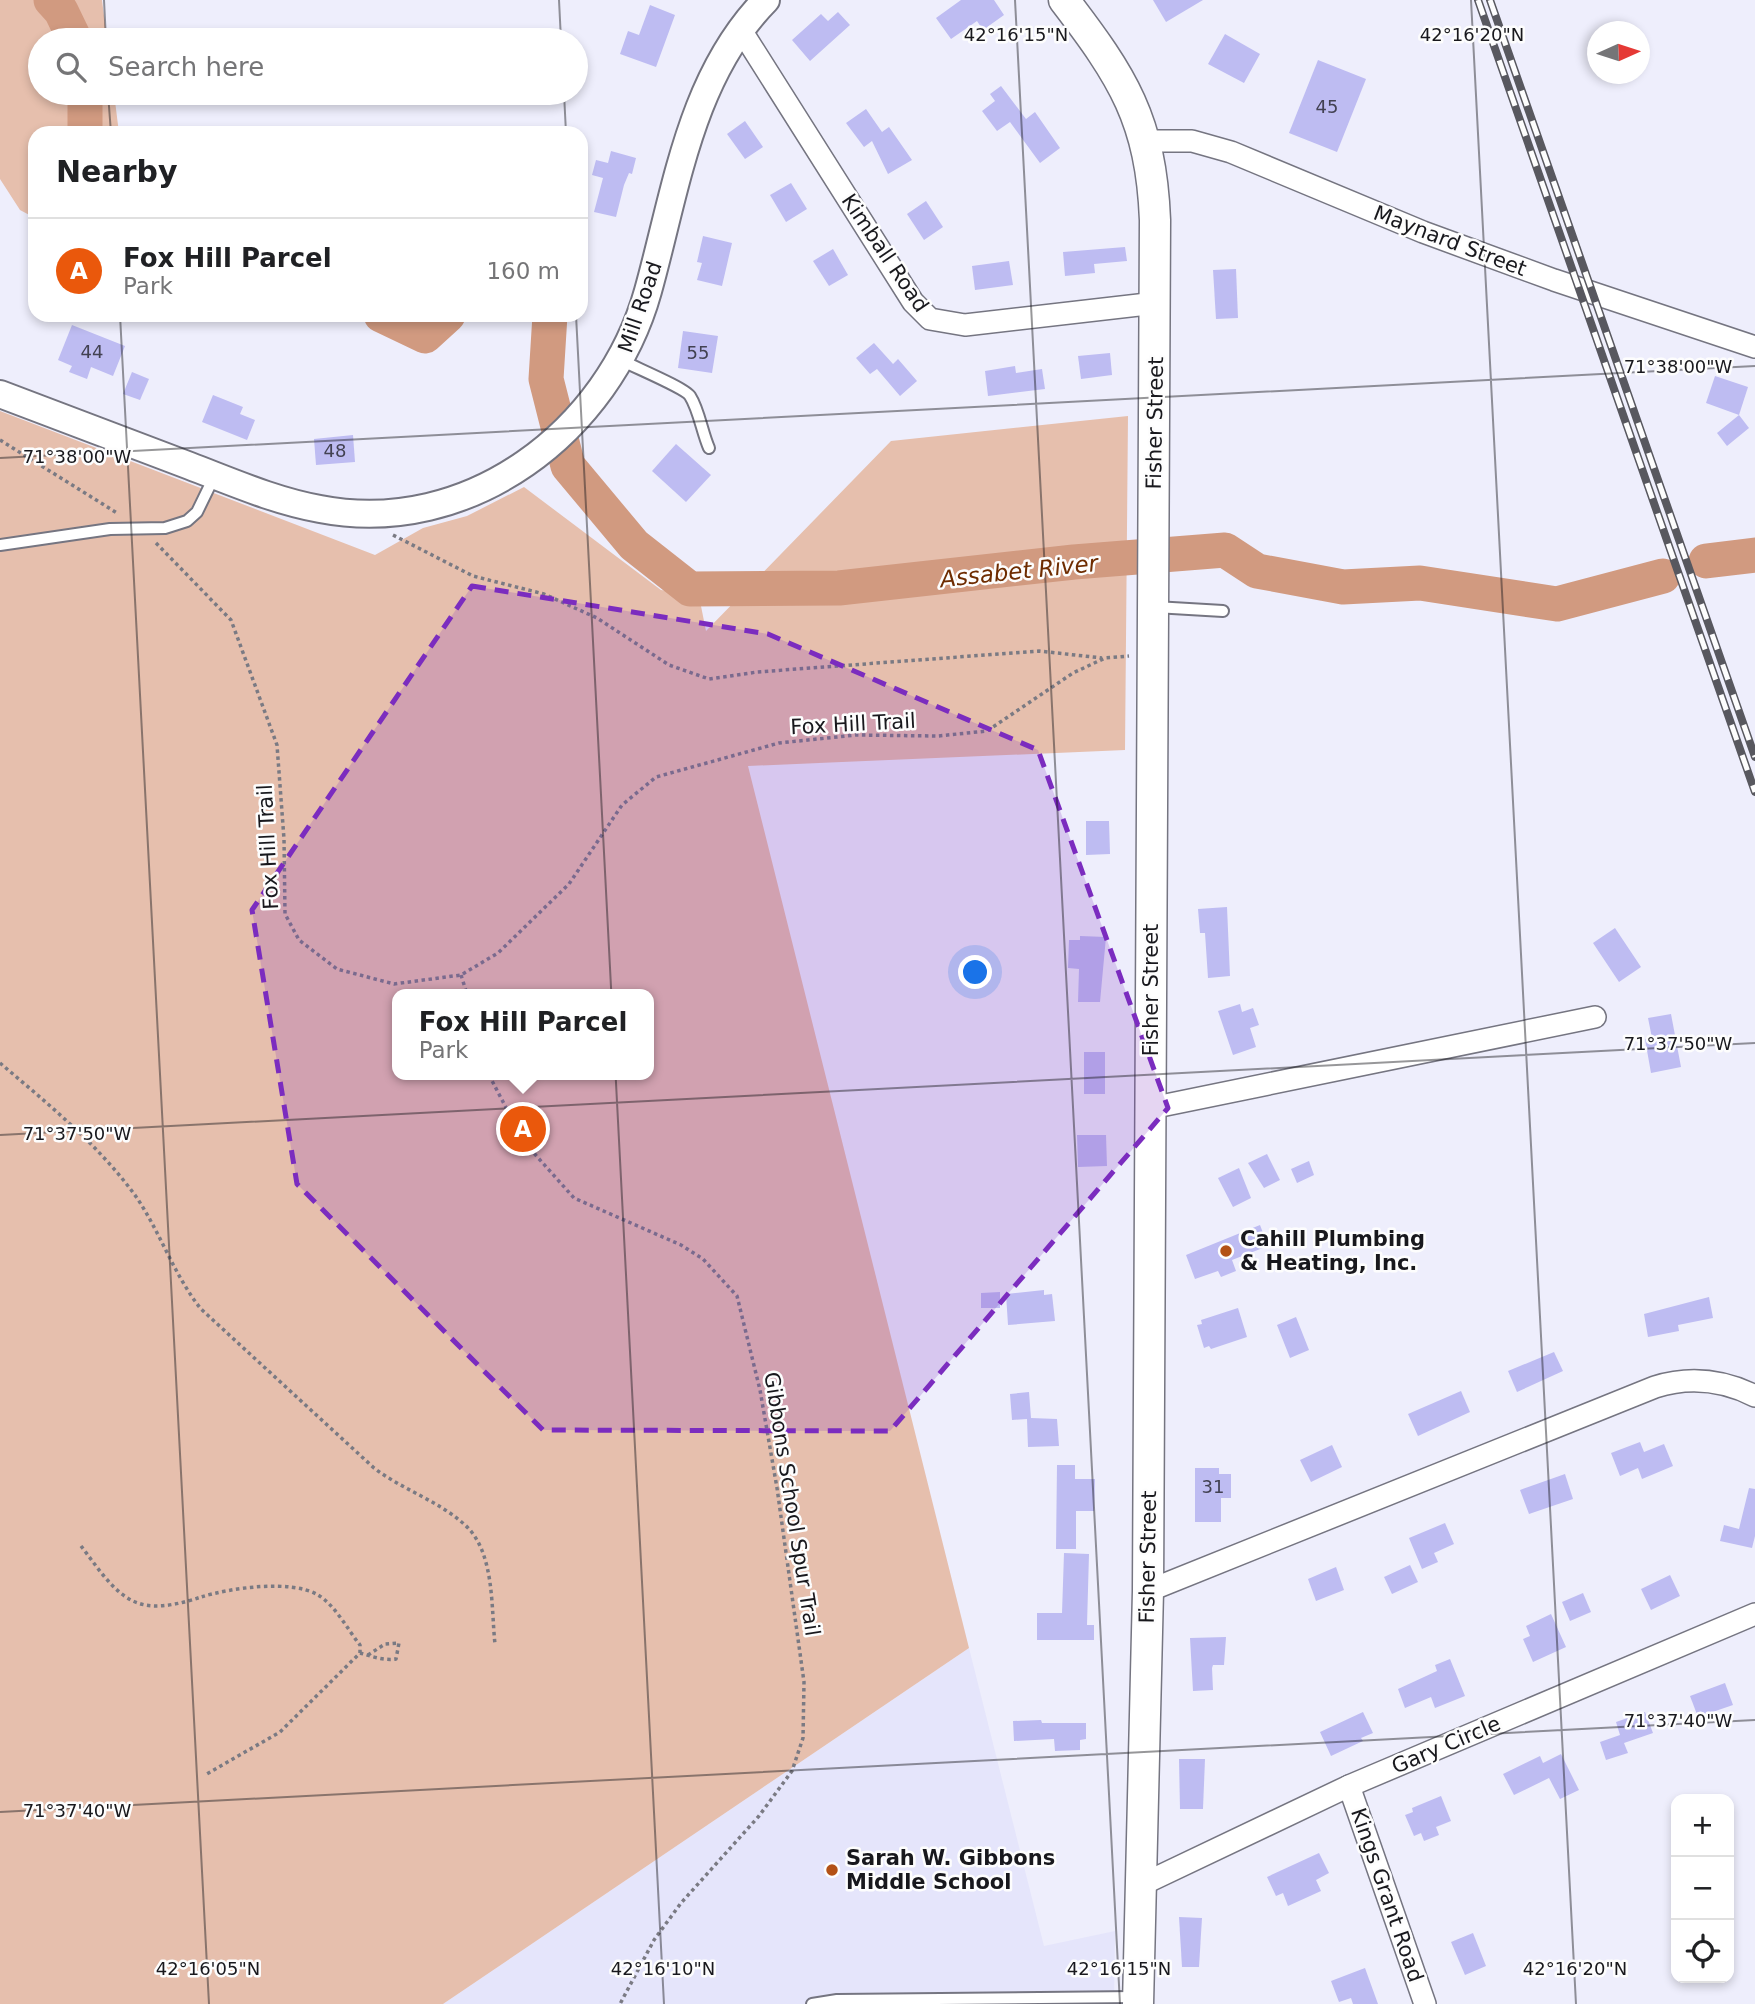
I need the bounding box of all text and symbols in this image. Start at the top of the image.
north arrow [1587,21,1650,84]
text: 42°16'15"N [964,24,1068,45]
text: 42°16'20"N [1420,24,1524,45]
search box [28,28,588,105]
icon: search [52,48,90,86]
text: Search here [108,52,264,82]
house number: 45 [1316,96,1338,117]
text: Nearby [56,154,178,189]
street label: Kimball Road [837,189,933,317]
street label: Maynard Street [1370,201,1530,281]
text: Fox Hill Parcel [123,243,332,273]
text: A [70,258,88,284]
text: 160 m [486,258,560,284]
street label: Mill Road [613,258,667,356]
text: Park [123,273,173,299]
house number: 44 [81,341,103,362]
house number: 55 [687,342,709,363]
street label: Fisher Street [1142,356,1168,490]
text: 71°38'00"W [1624,356,1733,377]
house number: 48 [324,440,346,461]
text: 71°38'00"W [23,446,132,467]
water label: Assabet River [937,550,1101,592]
street label: Fox Hill Trail [790,709,916,739]
street label: Fox Hill Trail [253,784,283,910]
street label: Fisher Street [1139,924,1163,1056]
your location [958,955,992,989]
popup [392,989,654,1080]
text: Fox Hill Parcel [419,1007,627,1037]
text: 71°37'50"W [1624,1033,1733,1054]
text: Park [419,1037,468,1063]
pin: A [500,1103,546,1155]
text: 71°37'50"W [23,1123,132,1144]
place label: Cahill Plumbing & Heating, Inc. [1240,1227,1425,1275]
marker: Cahill Plumbing & Heating, Inc. [1218,1243,1234,1259]
street label: Gibbons School Spur Trail [759,1370,825,1638]
house number: 31 [1202,1476,1224,1497]
street label: Fisher Street [1135,1490,1161,1624]
text: 71°37'40"W [1624,1710,1733,1731]
street label: Gary Circle [1388,1711,1504,1779]
map controls [1671,1794,1734,1983]
button: + [1671,1794,1734,1857]
text: 71°37'40"W [23,1800,132,1821]
street label: Kings Grant Road [1346,1805,1428,1985]
place label: Sarah W. Gibbons Middle School [846,1846,1055,1894]
button: − [1671,1857,1734,1920]
marker: Sarah W. Gibbons Middle School [824,1862,840,1878]
button: locate [1671,1920,1734,1983]
text: 42°16'05"N [156,1958,260,1979]
text: 42°16'10"N [611,1958,715,1979]
text: 42°16'15"N [1067,1958,1171,1979]
text: 42°16'20"N [1523,1958,1627,1979]

